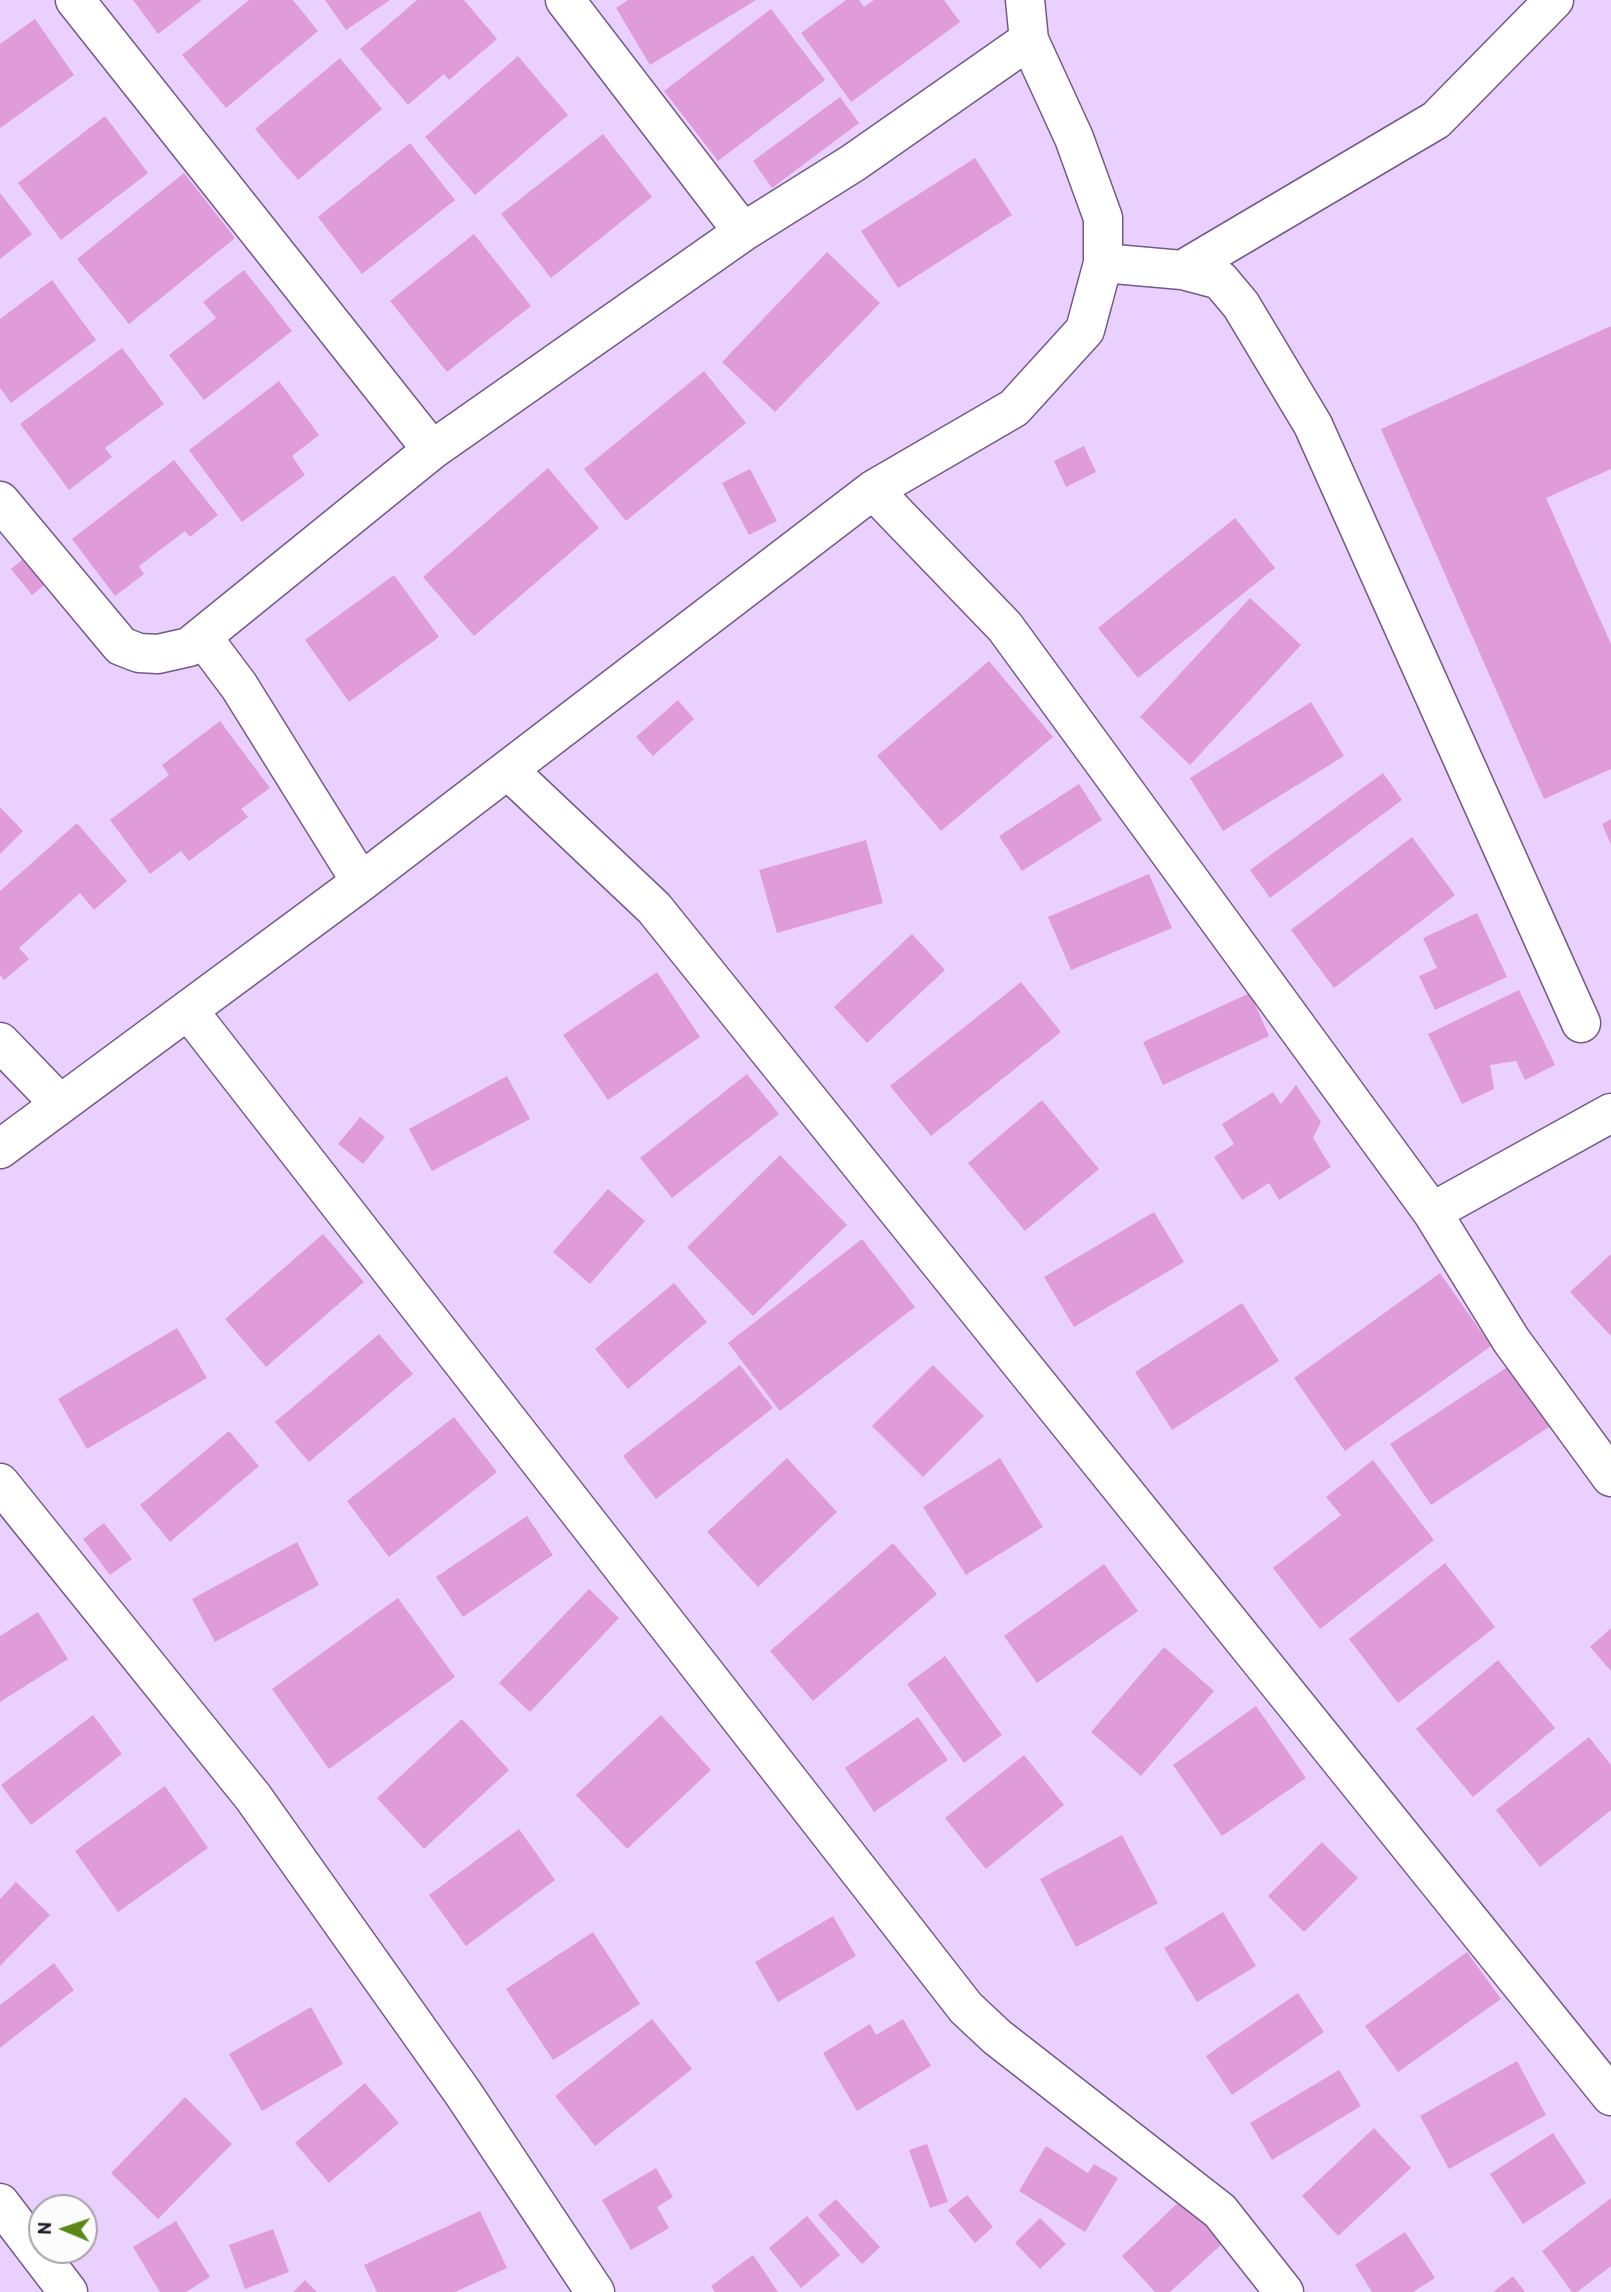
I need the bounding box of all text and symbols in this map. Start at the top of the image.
north arrow [28,2194,98,2264]
text: N [32,2222,55,2235]

